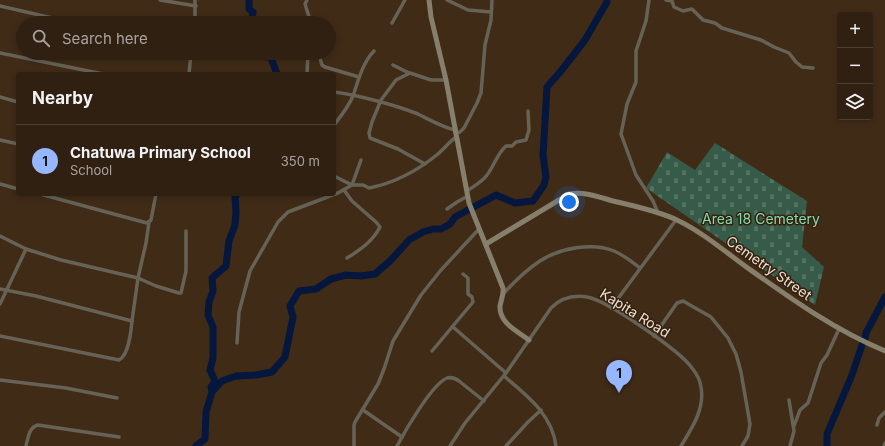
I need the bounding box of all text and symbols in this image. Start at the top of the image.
map controls [837,12,873,120]
button: + [837,12,873,48]
search box [16,16,336,60]
icon: search [30,27,52,49]
text: Search here [62,29,148,48]
button: − [837,48,873,84]
button: layers [837,84,873,120]
text: Nearby [32,88,93,108]
text: Chatuwa Primary School [70,143,251,162]
text: 1 [42,153,48,169]
text: 350 m [281,153,320,169]
text: School [70,162,112,178]
your location [559,192,579,212]
park label: Area 18 Cemetery [702,210,820,227]
street label: Cemetry Street [723,232,816,304]
street label: Kapita Road [597,284,673,341]
pin: 1 [606,360,632,393]

